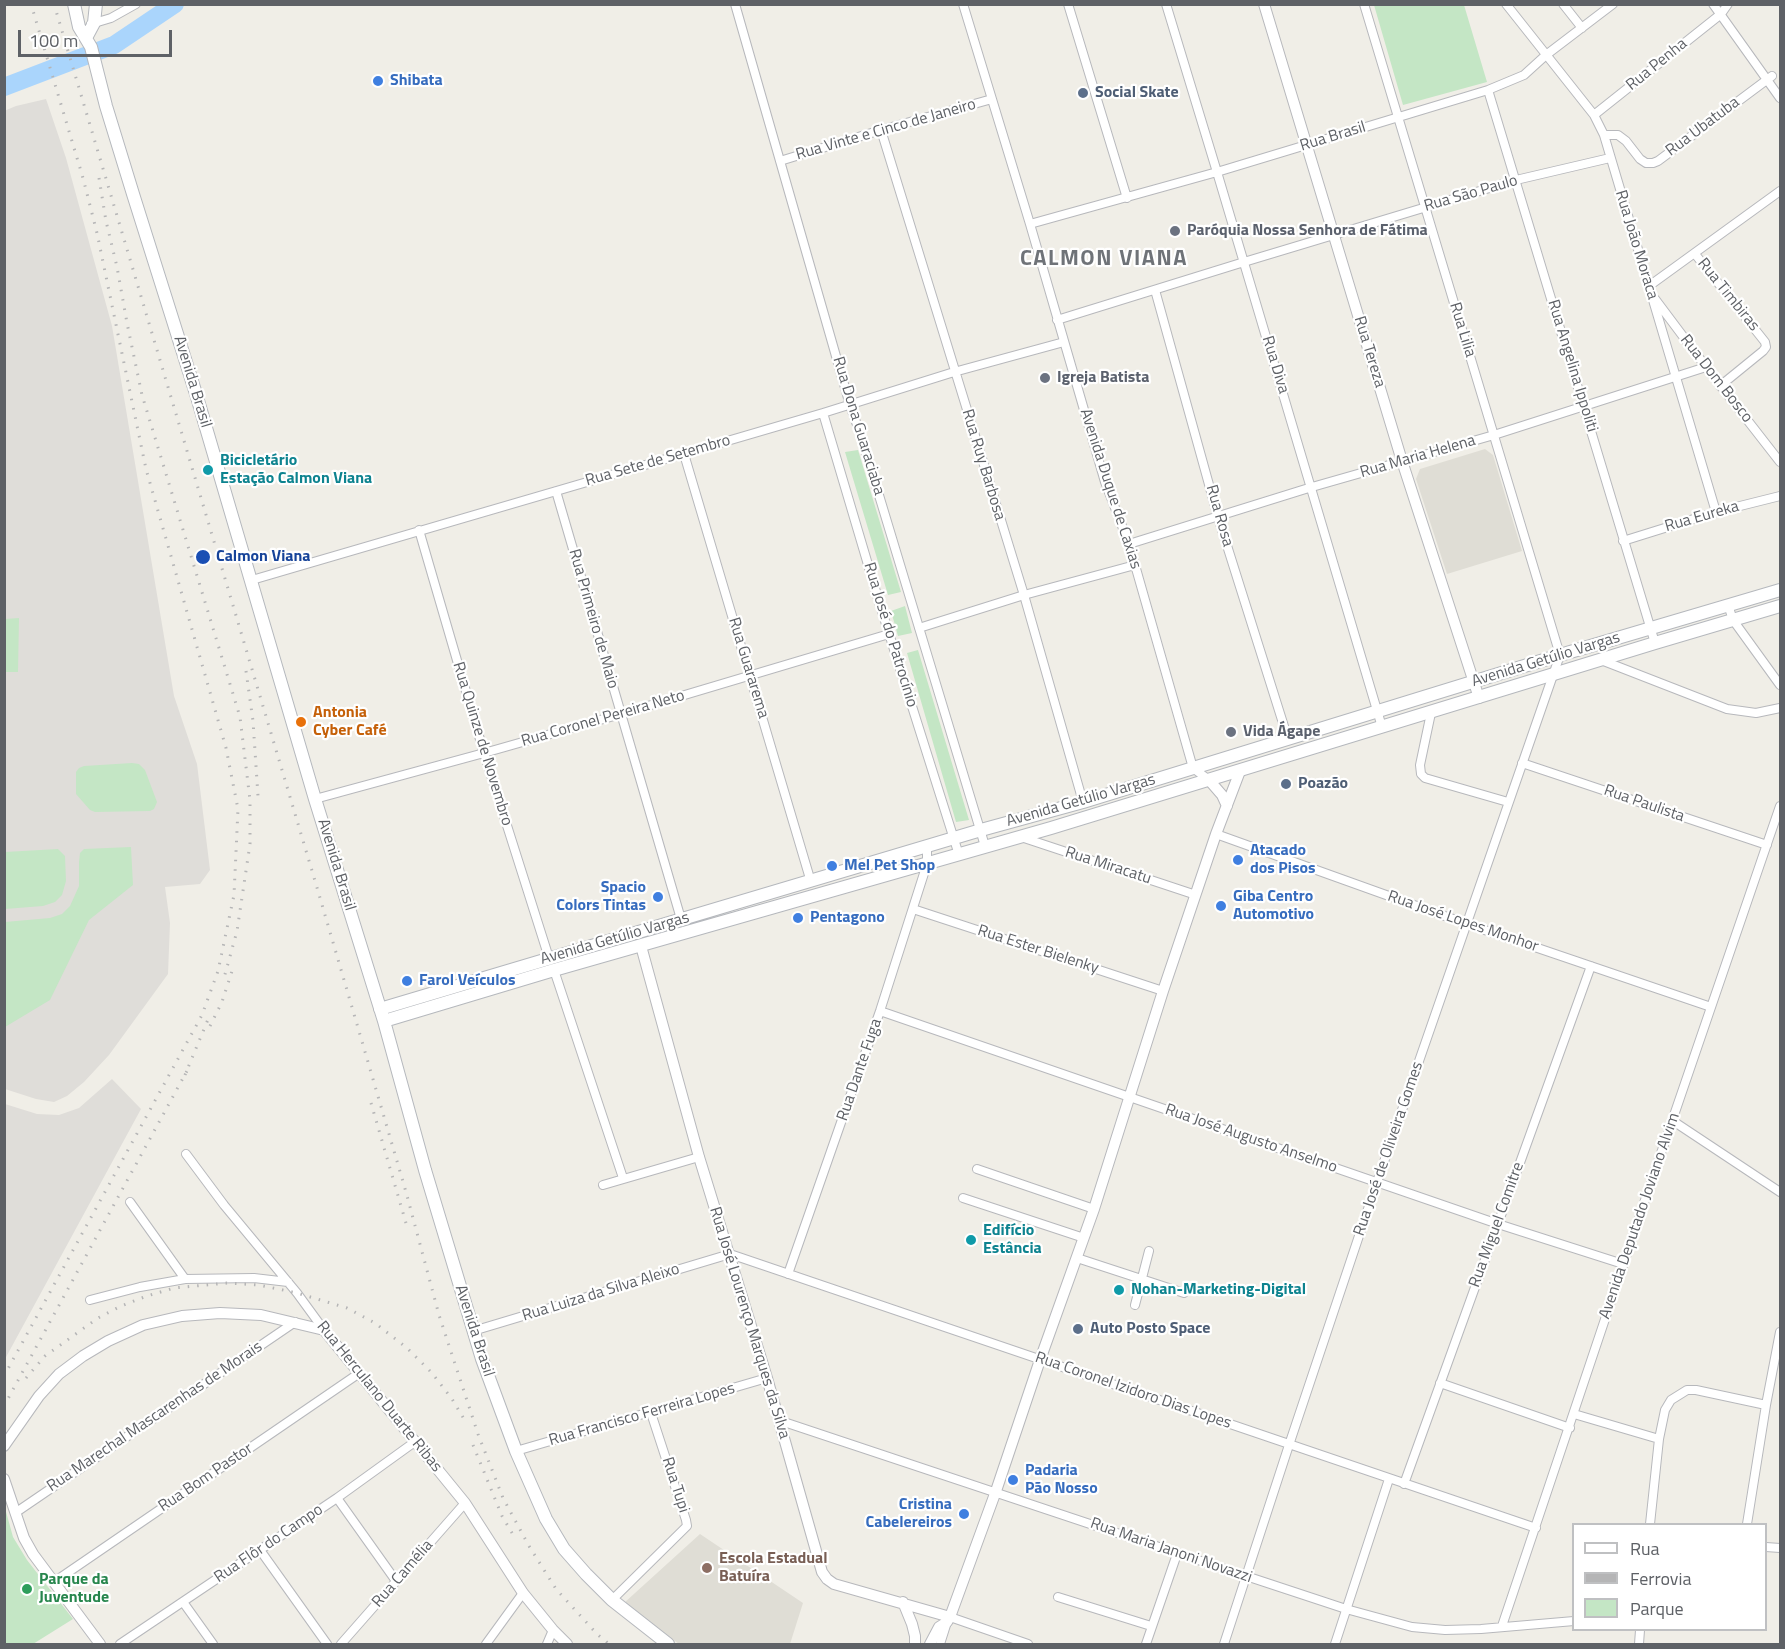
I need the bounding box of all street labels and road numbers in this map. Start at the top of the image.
street label: Rua Penha [1623,35,1691,95]
street label: Rua Ubatuba [1662,93,1744,161]
street label: Rua Vinte e Cinco de Janeiro [794,95,978,165]
street label: Rua Brasil [1298,118,1368,156]
street label: Rua São Paulo [1422,171,1520,217]
street label: Rua João Moraca [1610,188,1662,302]
street label: Rua Timbiras [1693,255,1763,335]
street label: Rua Angelina Ippoliti [1543,298,1601,434]
street label: Rua Lilia [1445,300,1479,360]
street label: Rua Tereza [1349,314,1389,390]
street label: Rua Dom Bosco [1676,331,1756,427]
street label: Avenida Brasil [169,334,215,430]
street label: Rua Diva [1257,334,1293,396]
street label: Rua Dona Guaraciaba [828,355,888,497]
street label: Avenida Duque de Caxias [1075,406,1145,572]
street label: Rua Ruy Barbosa [957,407,1009,523]
street label: Rua Sete de Setembro [583,431,733,491]
street label: Rua Maria Helena [1358,431,1478,483]
street label: Rua Rosa [1201,483,1237,549]
street label: Rua Eureka [1663,497,1741,537]
street label: Rua Primeiro de Maio [564,547,622,691]
street label: Rua José do Patrocínio [859,560,921,710]
street label: Rua Guararema [724,615,772,721]
street label: Avenida Getúlio Vargas [1469,628,1623,692]
street label: Rua Quinze de Novembro [448,660,516,828]
street label: Rua Coronel Pereira Neto [519,686,687,752]
street label: Avenida Getúlio Vargas [1004,771,1158,831]
street label: Rua Paulista [1601,781,1687,827]
street label: Avenida Brasil [313,817,359,913]
street label: Rua Miracatu [1063,843,1153,889]
street label: Rua José Lopes Monhor [1385,887,1541,957]
street label: Avenida Getúlio Vargas [538,909,692,969]
street label: Rua Ester Bielenky [975,921,1101,979]
street label: Rua Dante Fuga [834,1016,886,1124]
street label: Rua José de Oliveira Gomes [1350,1059,1428,1239]
street label: Rua José Augusto Anselmo [1162,1100,1340,1178]
street label: Avenida Deputado Joviano Alvim [1596,1110,1684,1322]
street label: Rua Miguel Comitre [1465,1160,1529,1290]
street label: Rua José Lourenço Marques da Silva [705,1205,793,1441]
street label: Rua Luiza da Silva Aleixo [520,1260,682,1326]
street label: Avenida Brasil [450,1283,498,1379]
street label: Rua Herculano Duarte Ribas [312,1318,446,1476]
street label: Rua Marechal Mascarenhas de Morais [44,1338,266,1496]
street label: Rua Coronel Izidoro Dias Lopes [1032,1348,1234,1434]
street label: Rua Francisco Ferreira Lopes [547,1379,737,1451]
street label: Rua Bom Pastor [155,1439,257,1517]
street label: Rua Tupi [657,1455,693,1515]
street label: Rua Flôr do Campo [211,1501,327,1587]
street label: Rua Maria Janoni Novazzi [1088,1514,1254,1588]
street label: Rua Camélia [368,1536,438,1612]

